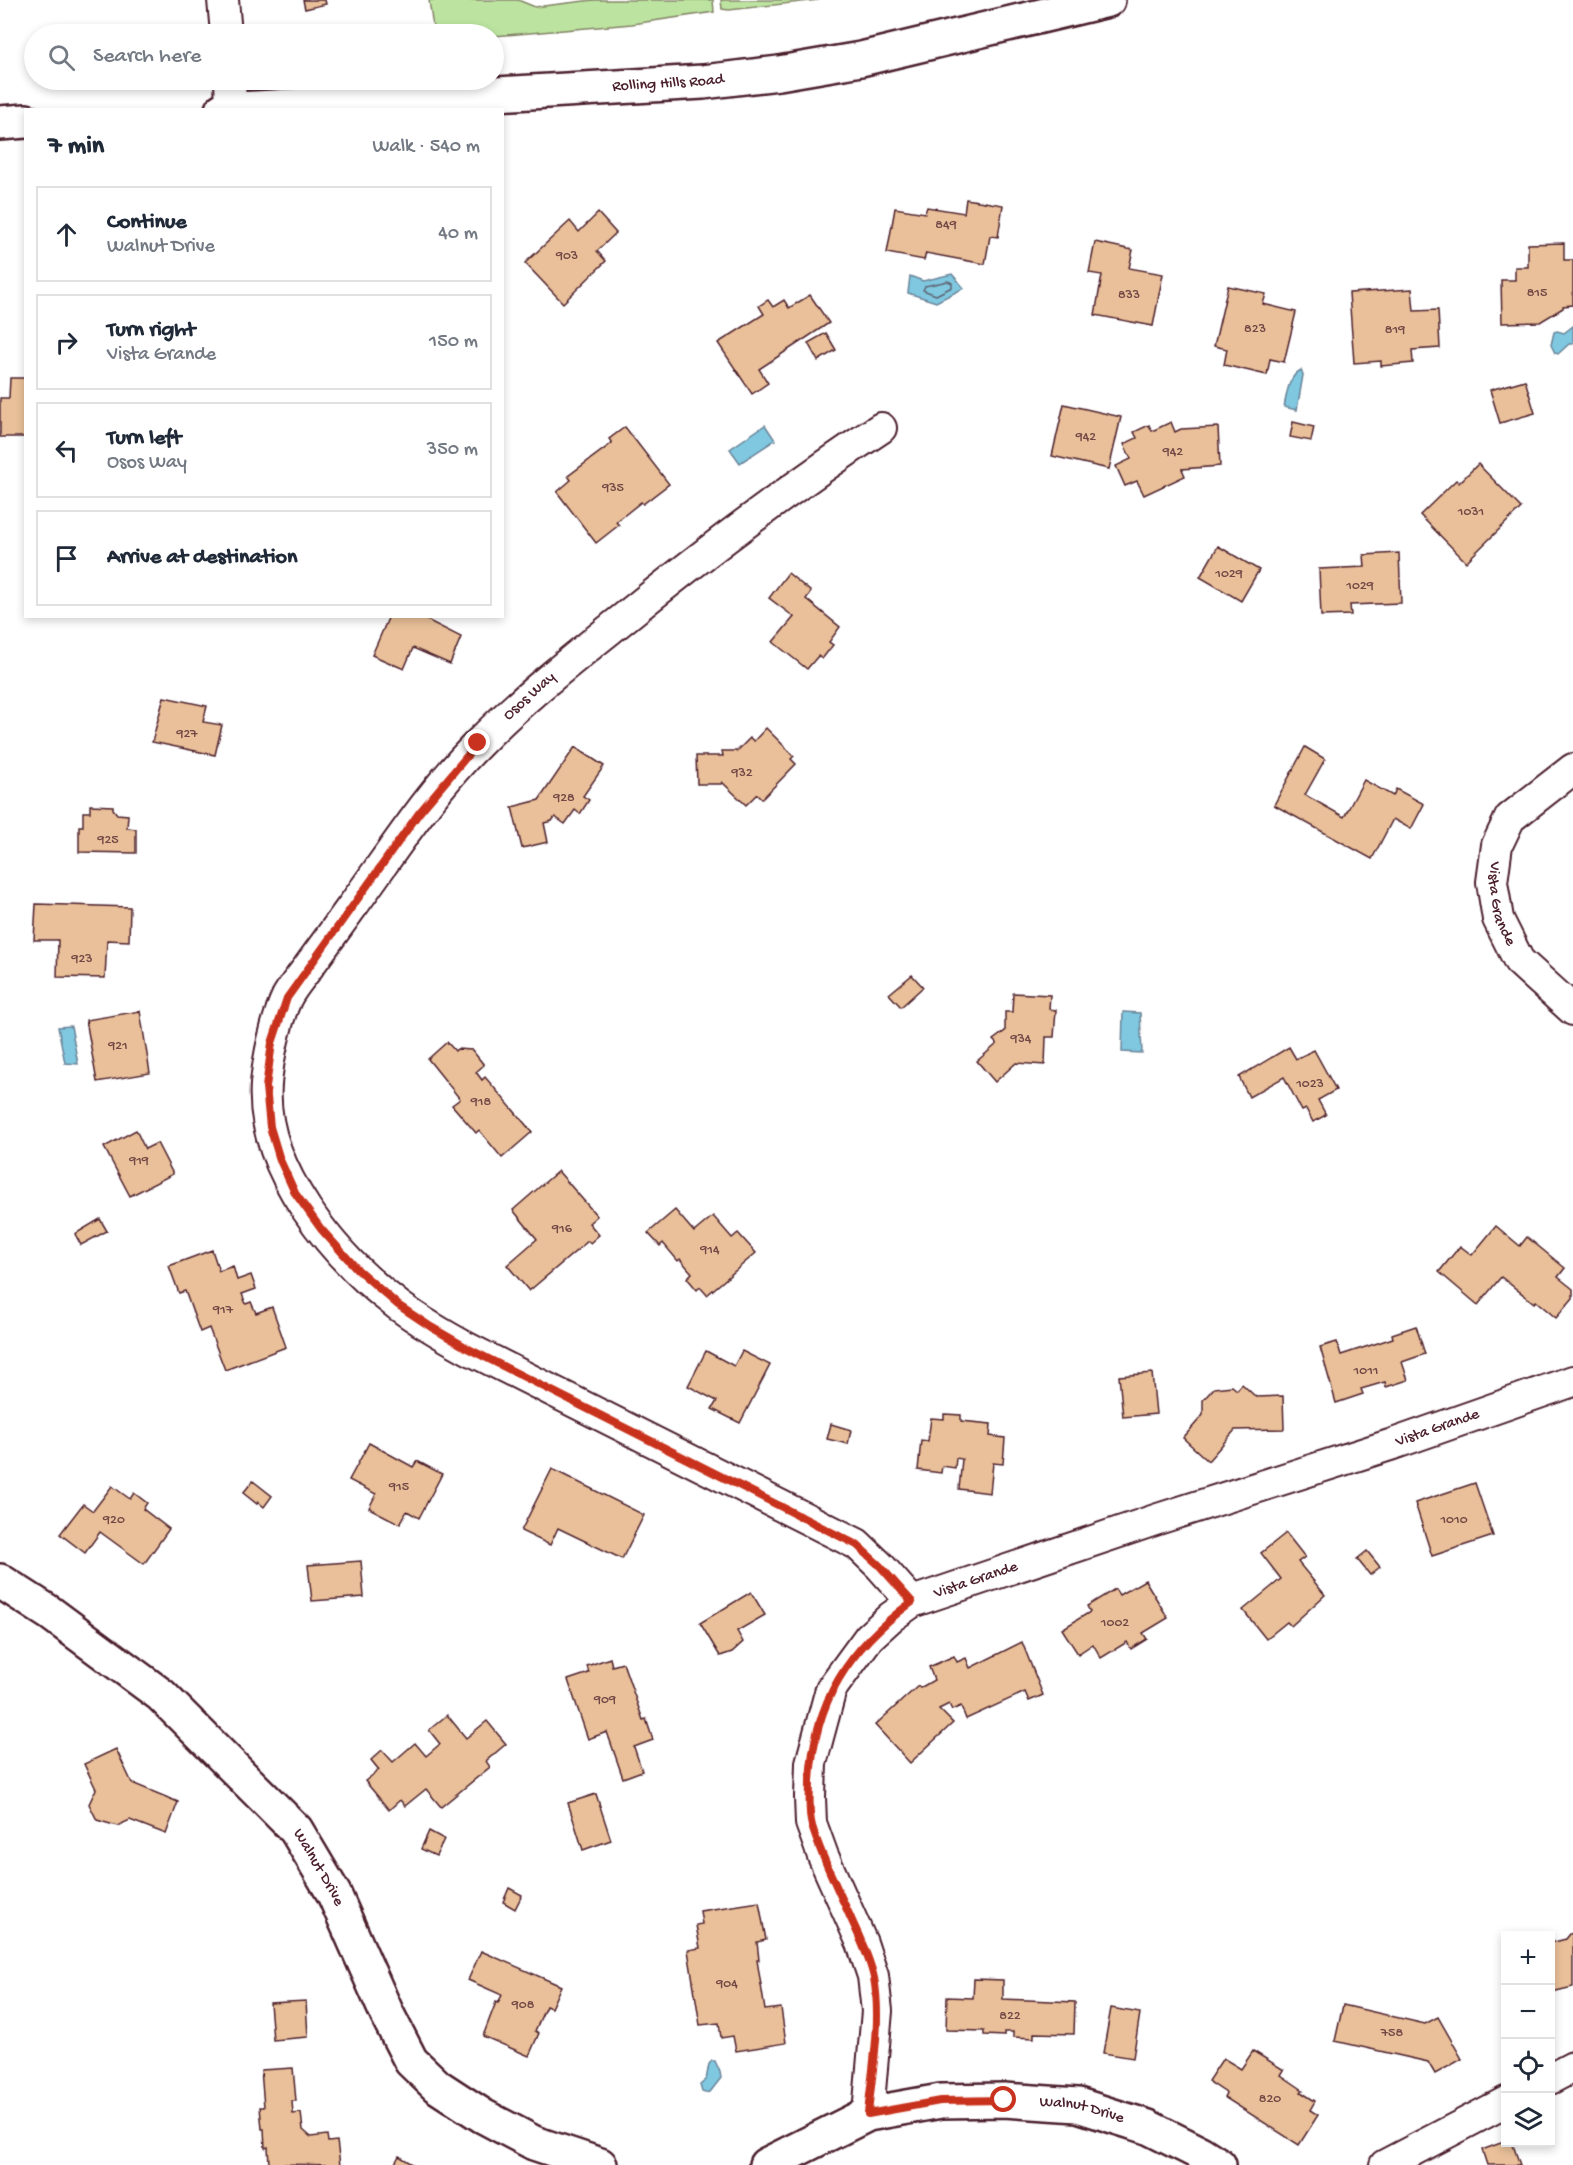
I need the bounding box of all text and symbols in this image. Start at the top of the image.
search box [24,24,504,90]
icon: search [45,41,78,74]
text: Search here [93,44,201,70]
street label: Rolling Hills Road [612,70,727,97]
text: 7 min [48,132,104,163]
text: Walk · 540 m [373,136,480,159]
text: Continue [107,210,187,236]
house number: 849 [935,217,957,234]
icon: ahead [50,218,83,251]
text: 40 m [438,223,478,246]
text: Walnut Drive [107,236,215,259]
house number: 903 [555,248,578,265]
house number: 815 [1527,285,1547,302]
house number: 833 [1118,287,1140,304]
text: Turn right [107,318,195,344]
house number: 823 [1244,321,1266,338]
house number: 819 [1385,322,1405,339]
icon: right [50,326,83,359]
text: 150 m [429,331,478,354]
text: Vista Grande [107,344,216,367]
text: Turn left [107,426,181,452]
house number: 942 [1075,429,1096,446]
icon: left [50,434,83,467]
text: 350 m [427,439,478,462]
house number: 942 [1162,444,1183,461]
text: Osos Way [107,452,187,475]
house number: 935 [601,480,624,497]
house number: 1031 [1457,504,1484,521]
icon: arrive [50,542,83,575]
text: Arrive at destination [107,545,297,571]
house number: 1029 [1214,566,1243,583]
house number: 1029 [1345,578,1374,595]
street label: Osos Way [500,668,560,725]
house number: 927 [175,726,198,743]
route end [464,729,490,755]
house number: 932 [730,765,753,782]
house number: 928 [552,790,575,807]
house number: 925 [96,832,119,849]
street label: Vista Grande [1482,859,1520,950]
house number: 923 [70,951,93,968]
house number: 934 [1010,1031,1032,1048]
house number: 921 [107,1038,128,1055]
house number: 1023 [1295,1076,1324,1093]
house number: 918 [470,1094,491,1111]
house number: 919 [128,1153,149,1170]
house number: 916 [551,1221,573,1238]
house number: 914 [699,1242,720,1259]
house number: 917 [212,1302,234,1319]
house number: 1011 [1353,1363,1378,1380]
street label: Vista Grande [1392,1405,1483,1452]
house number: 915 [388,1479,409,1496]
house number: 920 [102,1512,125,1529]
house number: 1010 [1439,1512,1468,1529]
street label: Vista Grande [931,1557,1021,1604]
house number: 1002 [1100,1615,1129,1632]
house number: 909 [593,1692,616,1709]
street label: Walnut Drive [288,1826,348,1910]
map controls [1501,1931,1555,2147]
button: + [1501,1931,1555,1985]
house number: 904 [715,1976,738,1993]
button: − [1501,1985,1555,2039]
house number: 908 [511,1997,535,2014]
house number: 822 [999,2008,1021,2025]
house number: 758 [1380,2025,1403,2042]
button: locate [1501,2039,1555,2093]
route start [990,2086,1016,2112]
house number: 820 [1259,2091,1281,2108]
street label: Walnut Drive [1039,2093,1127,2129]
button: layers [1501,2093,1555,2147]

